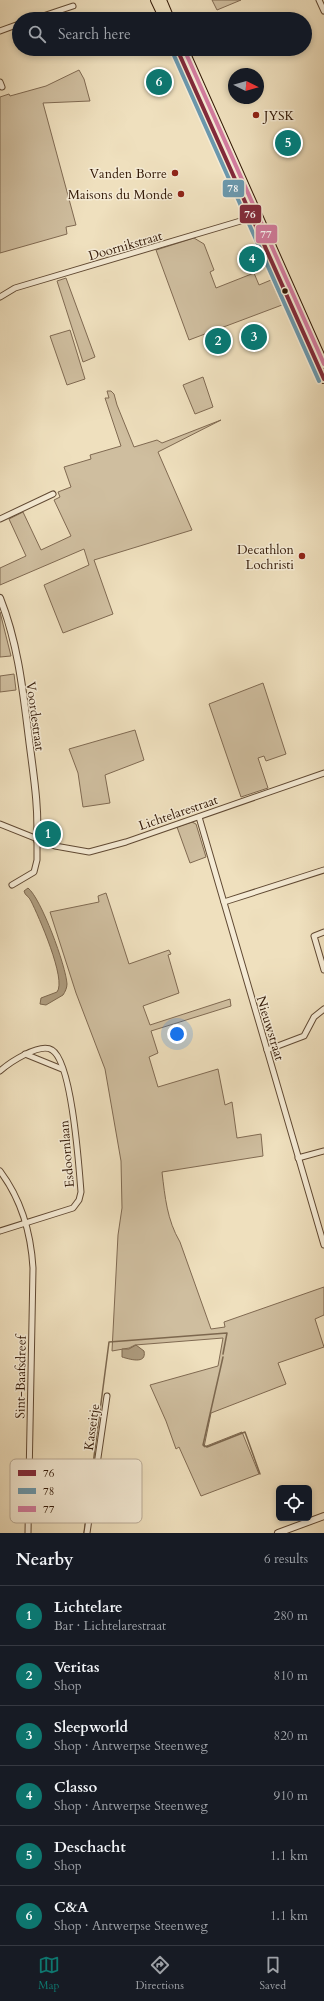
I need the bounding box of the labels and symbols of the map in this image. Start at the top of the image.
pin: 6 [146,67,172,97]
north arrow [228,68,264,104]
place label: JYSK [262,107,295,125]
marker: JYSK [251,110,261,120]
pin: 5 [275,128,301,158]
place label: Vanden Borre [89,165,167,183]
marker: Vanden Borre [170,168,180,178]
line badge: 78 [222,179,245,198]
text: 78 [227,181,239,196]
place label: Maisons du Monde [68,186,173,204]
marker: Maisons du Monde [176,189,186,199]
line badge: 76 [239,204,262,224]
text: 76 [244,207,256,222]
line badge: 77 [255,224,278,244]
street label: Doornikstraat [86,227,164,265]
text: 77 [260,227,272,242]
pin: 4 [239,244,265,274]
unlabelled marker [280,286,290,296]
pin: 3 [241,322,267,352]
pin: 2 [205,326,231,356]
place label: Decathlon Lochristi [237,541,295,574]
marker: Decathlon Lochristi [297,551,307,561]
street label: Voordestraat [21,680,49,752]
street label: Lichtelarestraat [136,791,220,835]
pin: 1 [35,819,61,849]
street label: Nieuwstraat [252,994,288,1063]
your location [167,1024,187,1044]
street label: Esdoornlaan [55,1119,79,1188]
street label: Sint-Baafsdreef [11,1333,31,1419]
street label: Kasseitje [80,1402,104,1452]
legend [10,1459,142,1523]
text: 76 [43,1466,55,1481]
text: 78 [43,1484,54,1499]
text: 77 [43,1502,55,1517]

